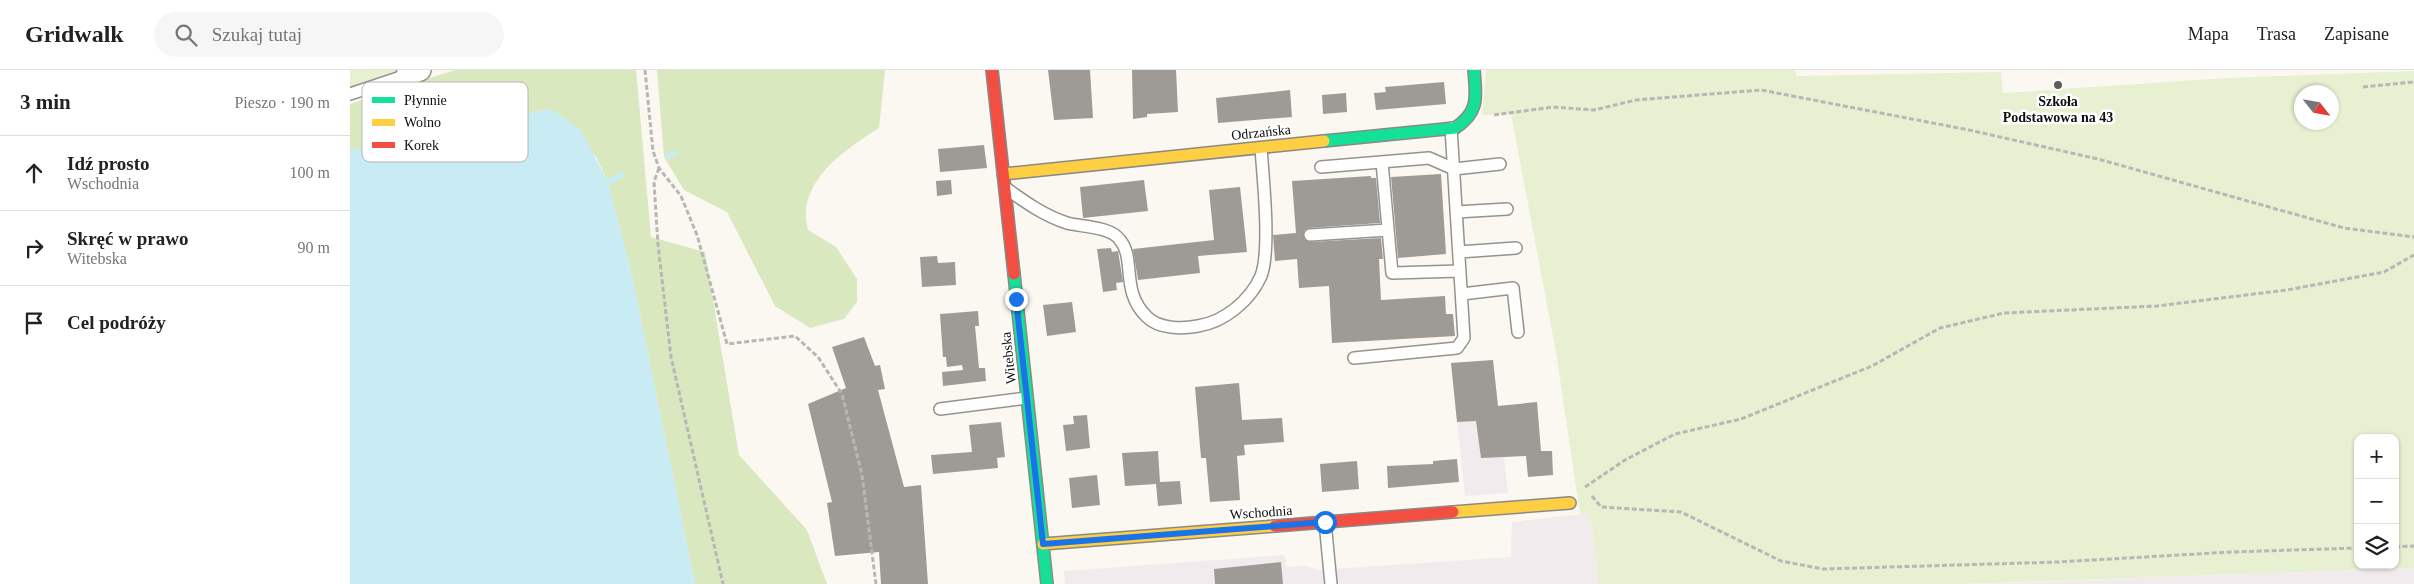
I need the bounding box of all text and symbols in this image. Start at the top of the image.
search box [154,12,504,57]
text: Gridwalk [25,21,124,47]
icon: search [172,21,200,49]
text: Szukaj tutaj [212,24,302,45]
text: Mapa [2188,24,2229,44]
text: Trasa [2257,24,2296,44]
text: Zapisane [2324,24,2389,44]
marker: Szkoła Podstawowa na 43 [2052,79,2064,91]
legend [362,82,528,162]
north arrow [2294,85,2339,130]
text: 3 min [20,90,71,114]
text: Płynnie [404,93,447,108]
text: Pieszo · 190 m [234,94,330,111]
place label: Szkoła Podstawowa na 43 [2003,94,2113,125]
text: Wolno [404,115,441,130]
street label: Odrzańska [1230,122,1292,143]
text: Korek [404,138,439,153]
text: Idź prosto [67,153,150,174]
icon: ahead [20,159,48,187]
text: 100 m [290,164,330,181]
text: Wschodnia [67,175,139,192]
text: Skręć w prawo [67,228,188,249]
icon: right [20,234,48,262]
text: 90 m [298,239,330,256]
text: Witebska [67,250,127,267]
route end [1005,288,1028,311]
icon: arrive [20,309,48,337]
text: Cel podróży [67,312,166,333]
street label: Witebska [998,330,1019,385]
map controls [2354,434,2399,569]
button: + [2354,434,2399,479]
button: − [2354,479,2399,524]
street label: Wschodnia [1229,503,1294,522]
route start [1314,511,1337,534]
button: layers [2354,524,2399,569]

